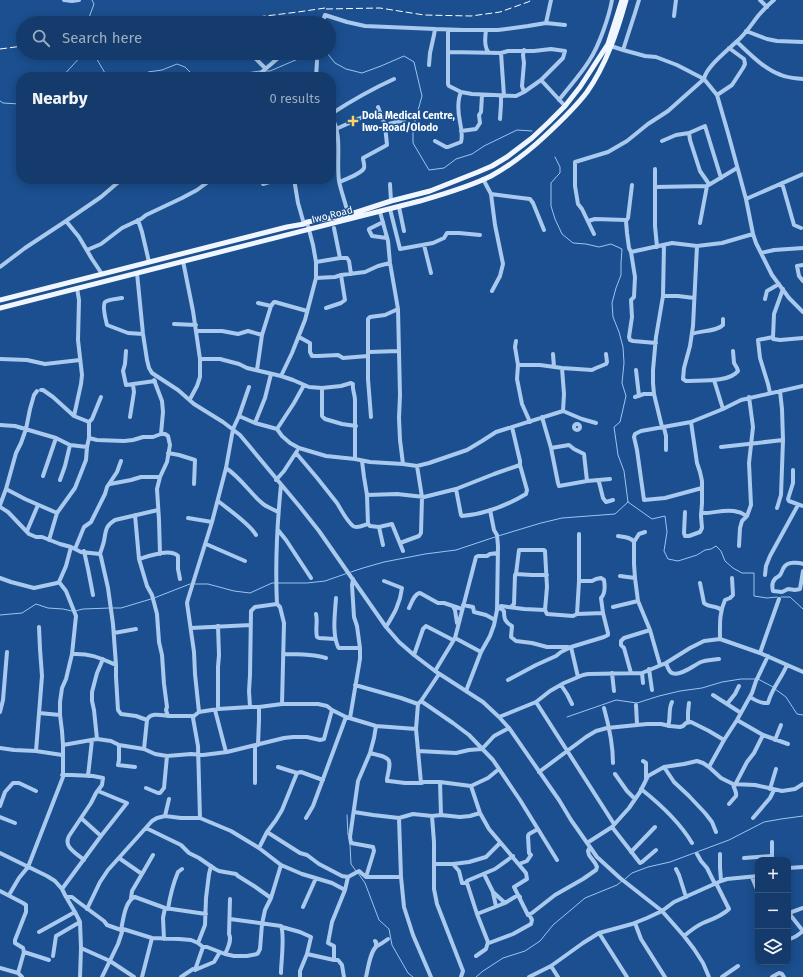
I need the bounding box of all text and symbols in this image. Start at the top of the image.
search box [16,16,336,60]
icon: search [30,27,52,49]
text: Search here [62,29,142,47]
text: Nearby [32,88,87,109]
text: 0 results [269,91,320,106]
place label: Dola Medical Centre, Iwo-Road/Olodo [362,110,456,134]
marker: Dola Medical Centre, Iwo-Road/Olodo [347,115,359,127]
street label: Iwo Road [311,204,354,226]
map controls [755,857,791,965]
button: + [755,857,791,893]
button: − [755,893,791,929]
button: layers [755,929,791,965]

